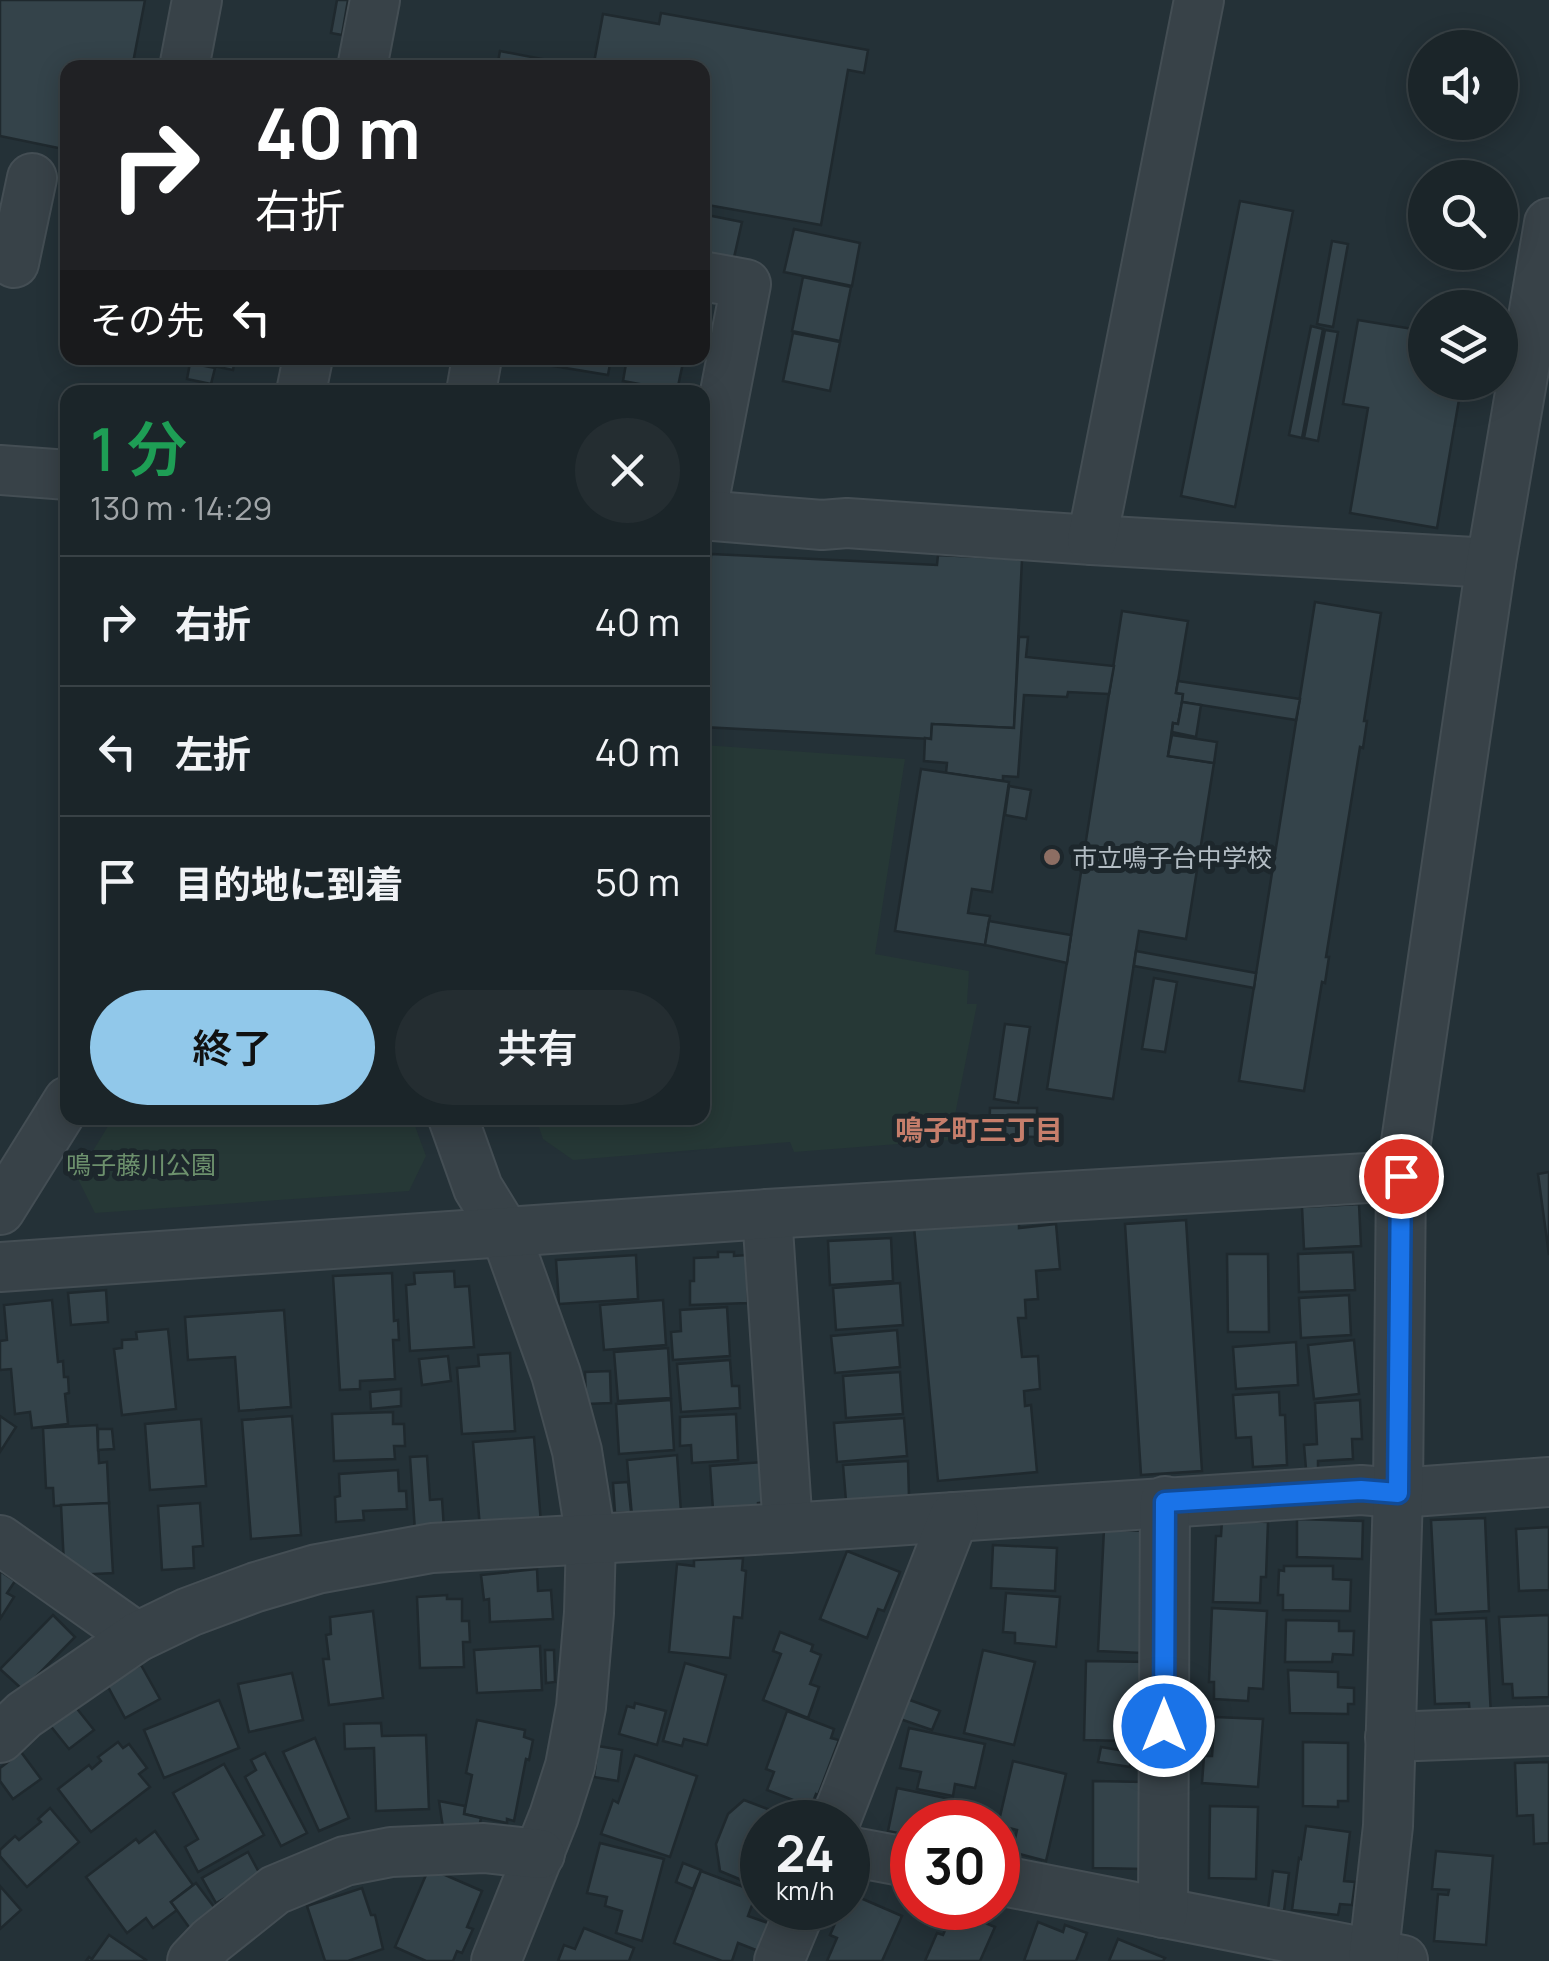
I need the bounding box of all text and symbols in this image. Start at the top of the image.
map controls [1408,30,1518,400]
button: sound [1408,30,1518,140]
text: 40 m [255,84,421,180]
icon: right [90,100,220,230]
button: search [1408,160,1518,270]
text: 右折 [255,179,345,241]
icon: left [224,290,279,345]
button: layers [1408,290,1518,400]
text: その先 [90,293,204,345]
text: 1 分 [90,407,187,489]
button: close [575,418,680,523]
text: 130 m · 14:29 [90,486,272,530]
icon: right [90,594,145,649]
text: 40 m [595,595,680,647]
text: 右折 [175,597,251,649]
icon: left [90,724,145,779]
text: 40 m [595,725,680,777]
text: 左折 [175,727,251,779]
place label: 市立鳴子台中学校 [1072,840,1272,875]
marker: 市立鳴子台中学校 [1041,846,1063,868]
icon: arrive [90,854,145,909]
text: 50 m [595,855,680,907]
text: 目的地に到着 [175,857,403,909]
button: 終了 [90,990,375,1105]
button: 共有 [395,990,680,1105]
district label: 鳴子町三丁目 [895,1110,1063,1148]
pin [1359,1134,1444,1219]
park label: 鳴子藤川公園 [66,1147,216,1182]
icon: arrive [1374,1149,1429,1204]
position arrow [1112,1674,1216,1778]
speed limit sign: 30 [890,1800,1020,1930]
text: 24 [775,1819,835,1887]
text: km/h [776,1873,834,1908]

